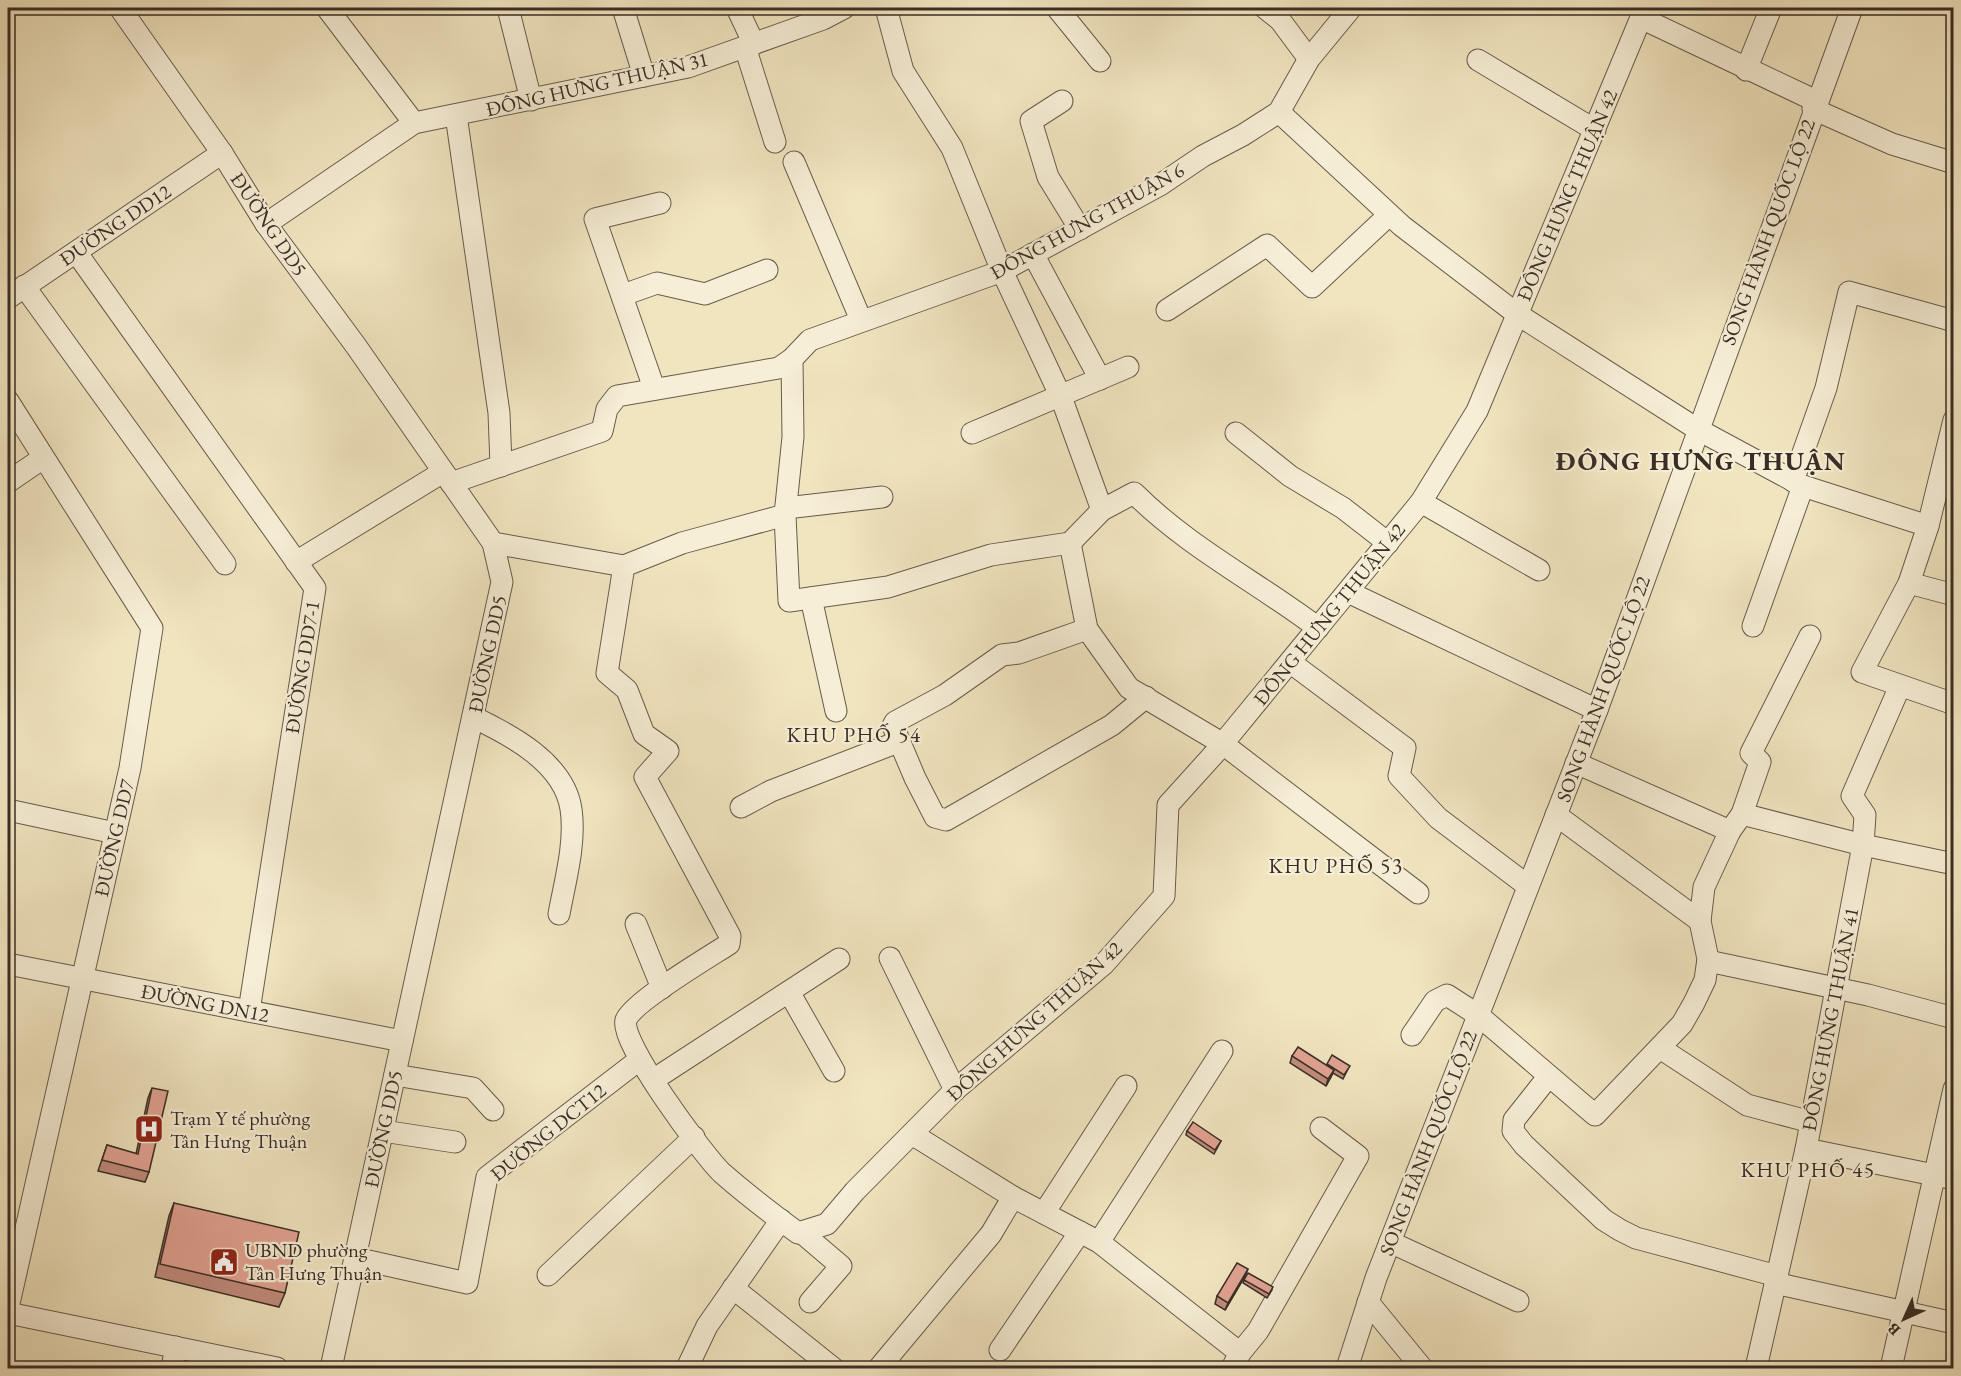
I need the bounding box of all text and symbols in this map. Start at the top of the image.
street label: ĐÔNG HƯNG THUẬN 31 [483,46,711,122]
street label: ĐÔNG HƯNG THUẬN 42 [1511,85,1624,305]
street label: SONG HÀNH QUỐC LỘ 22 [1715,115,1821,349]
street label: ĐÔNG HƯNG THUẬN 6 [985,157,1189,285]
street label: ĐƯỜNG DD5 [225,167,313,281]
street label: ĐƯỜNG DD12 [54,178,176,272]
district label: ĐÔNG HƯNG THUẬN [1556,444,1846,478]
street label: ĐÔNG HƯNG THUẬN 42 [1247,517,1411,711]
street label: SONG HÀNH QUỐC LỘ 22 [1550,572,1656,806]
street label: ĐƯỜNG DD5 [462,593,512,715]
street label: ĐƯỜNG DD7-1 [279,599,325,735]
district label: KHU PHỐ 54 [787,721,922,748]
street label: ĐƯỜNG DD7 [88,777,140,899]
district label: KHU PHỐ 53 [1269,852,1404,879]
street label: ĐÔNG HƯNG THUẬN 41 [1796,905,1864,1133]
street label: ĐÔNG HƯNG THUẬN 42 [941,935,1127,1107]
street label: ĐƯỜNG DN12 [139,978,272,1028]
street label: SONG HÀNH QUỐC LỘ 22 [1373,1027,1483,1259]
street label: ĐƯỜNG DD5 [358,1068,408,1190]
street label: ĐƯỜNG DCT12 [485,1077,611,1187]
place label: Trạm Y tế phường Tân Hưng Thuận [170,1105,311,1154]
hospital icon: Trạm Y tế phường Tân Hưng Thuận [133,1113,165,1145]
district label: KHU PHỐ 45 [1741,1156,1876,1183]
place label: UBND phường Tân Hưng Thuận [245,1237,383,1286]
public building icon: UBND phường Tân Hưng Thuận [208,1246,240,1278]
north arrow [1874,1289,1934,1349]
text: B [1883,1318,1905,1340]

